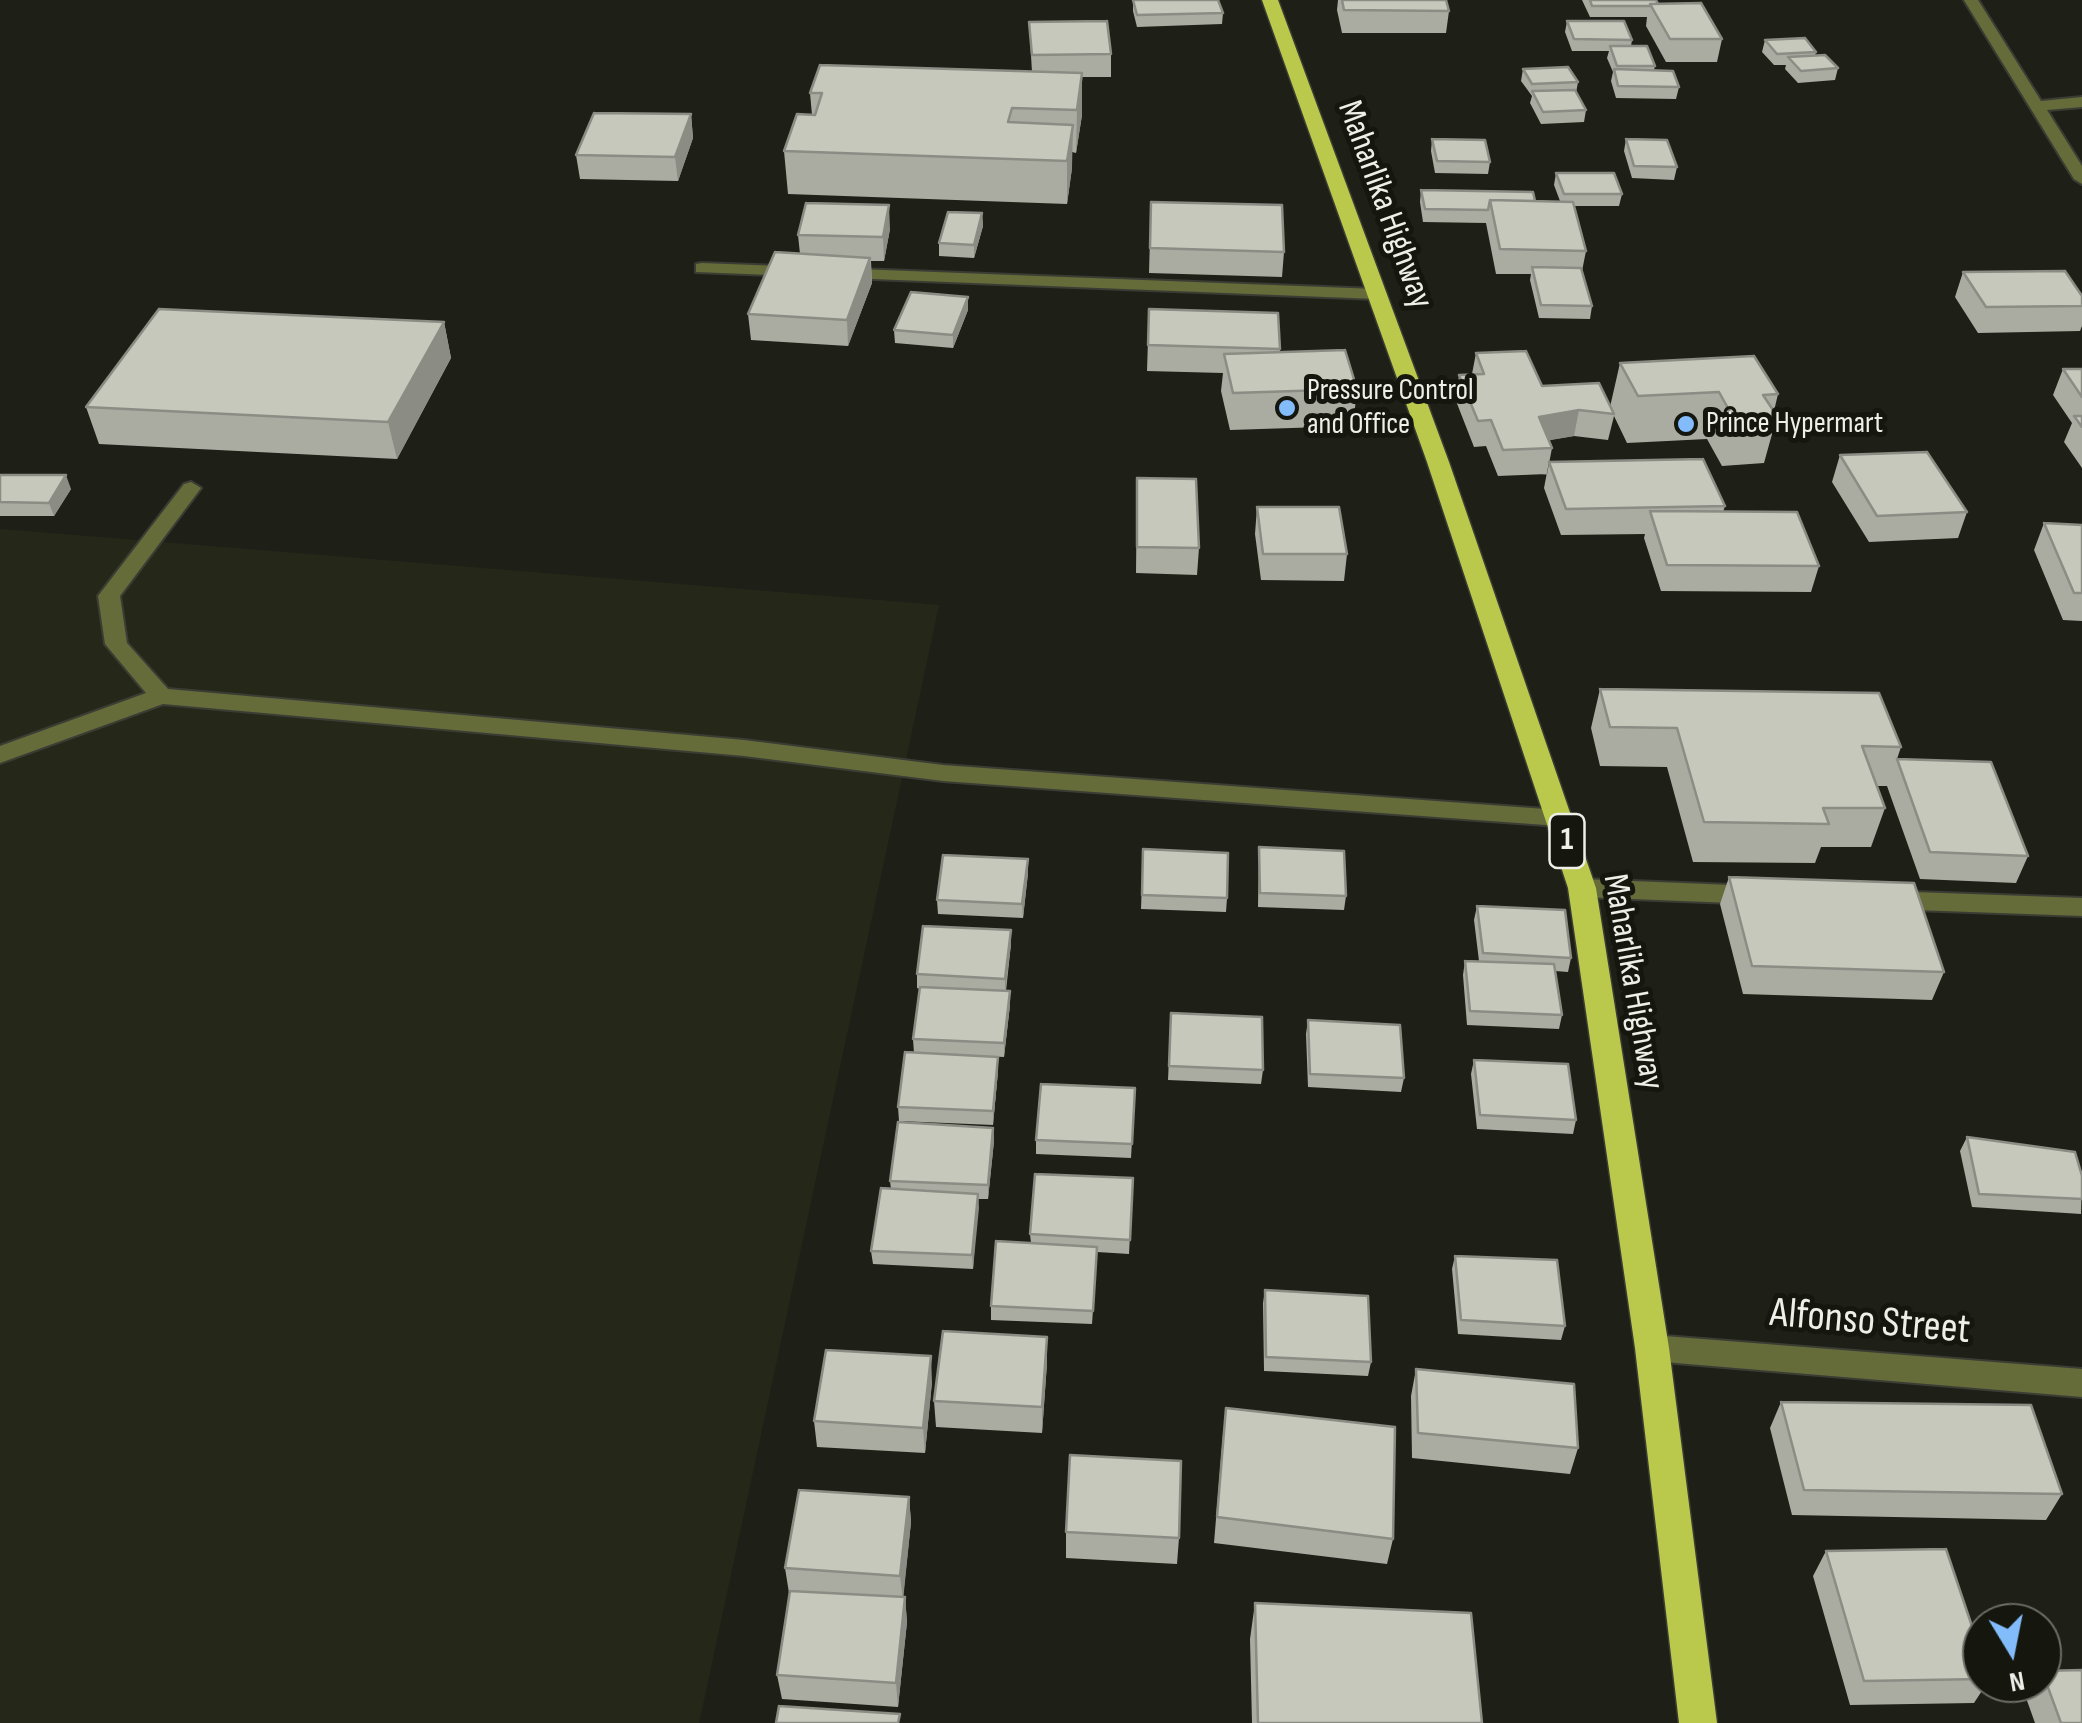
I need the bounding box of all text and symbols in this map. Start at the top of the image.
street label: Maharlika Highway [1327,95,1441,315]
place label: Pressure Control and Office [1307,373,1474,444]
marker: Pressure Control and Office [1276,397,1298,419]
place label: Prince Hypermart [1706,406,1883,442]
marker: Prince Hypermart [1675,413,1697,435]
road number: 1 [1550,814,1584,868]
street label: Maharlika Highway [1592,871,1672,1093]
street label: Alfonso Street [1768,1289,1972,1357]
north arrow [1962,1603,2062,1703]
text: N [2007,1664,2027,1699]

